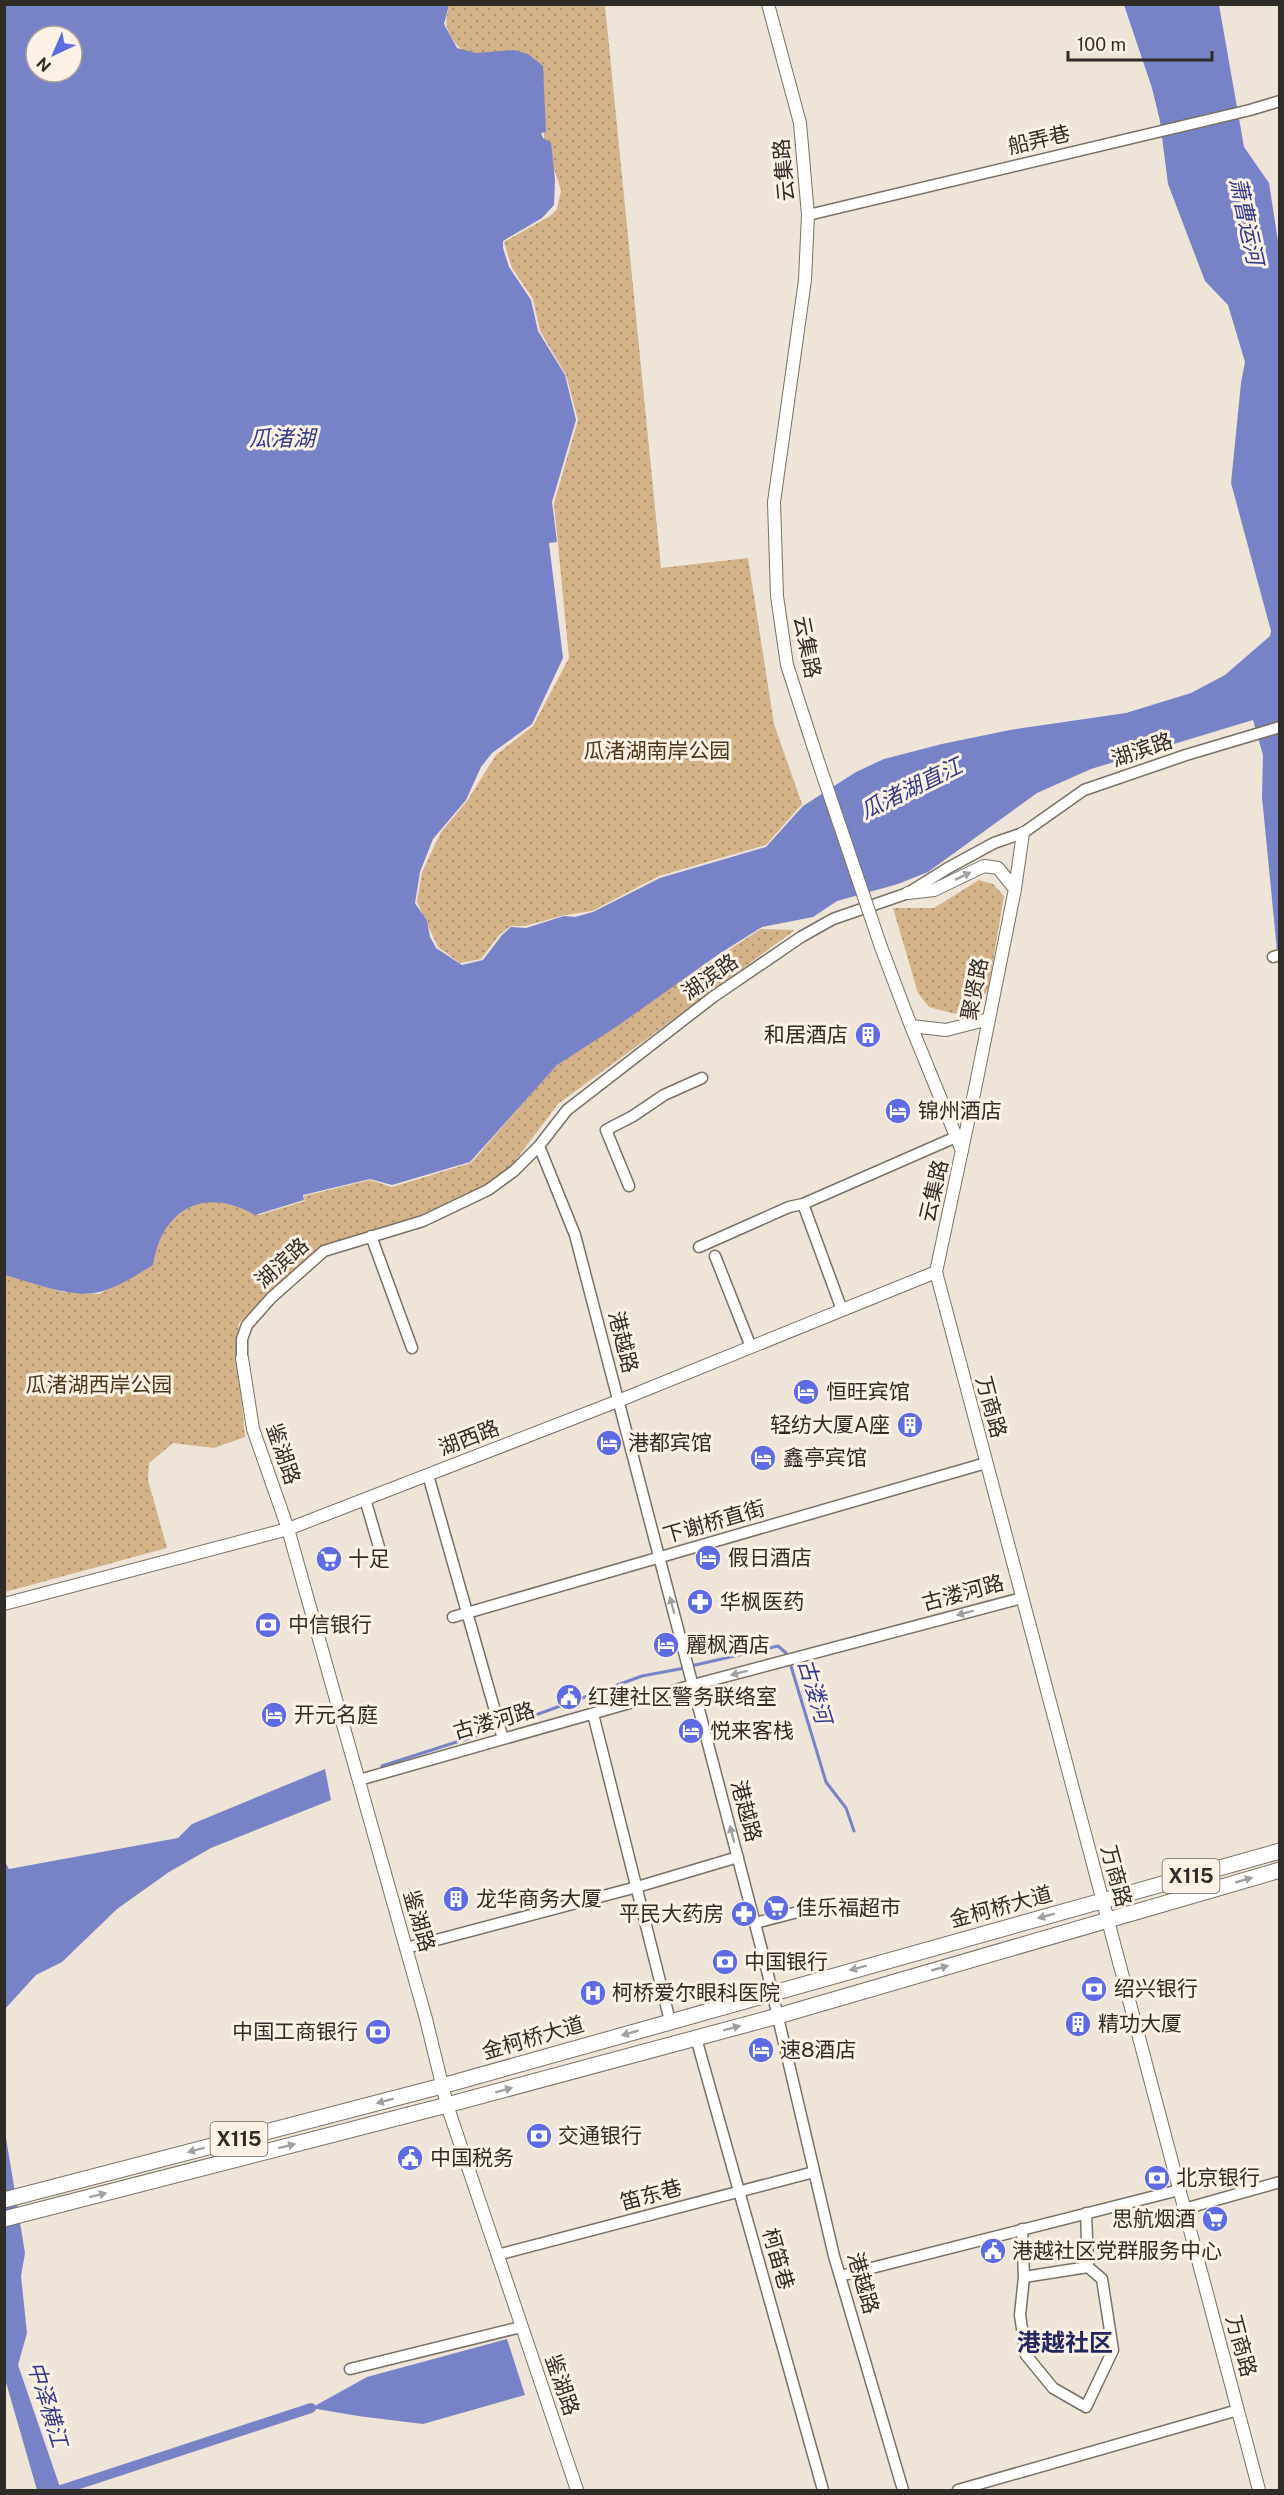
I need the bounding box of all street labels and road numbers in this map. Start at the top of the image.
street label: 船弄巷 [1005,120,1072,159]
street label: 云集路 [768,138,799,203]
street label: 云集路 [789,614,826,680]
street label: 湖滨路 [1108,727,1176,772]
street label: 湖滨路 [677,948,743,1005]
street label: 聚贤路 [956,956,993,1022]
street label: 云集路 [914,1157,953,1224]
street label: 湖滨路 [250,1232,313,1293]
street label: 港越路 [604,1308,643,1375]
street label: 万商路 [971,1373,1012,1441]
street label: 湖西路 [435,1415,503,1460]
street label: 鉴湖路 [261,1420,306,1488]
street label: 下谢桥直街 [660,1495,768,1548]
street label: 古溇河路 [919,1570,1007,1615]
street label: 古溇河路 [450,1697,538,1744]
street label: 港越路 [726,1777,767,1845]
street label: 万商路 [1096,1842,1137,1910]
road number: X115 [1162,1859,1220,1893]
street label: 金柯桥大道 [947,1881,1055,1932]
street label: 鉴湖路 [399,1887,440,1955]
street label: 金柯桥大道 [479,2011,587,2064]
road number: X115 [210,2122,268,2156]
street label: 笛东巷 [617,2174,685,2215]
street label: 柯笛巷 [758,2225,799,2293]
street label: 港越路 [843,2249,884,2317]
street label: 万商路 [1221,2312,1262,2380]
street label: 鉴湖路 [540,2351,585,2419]

